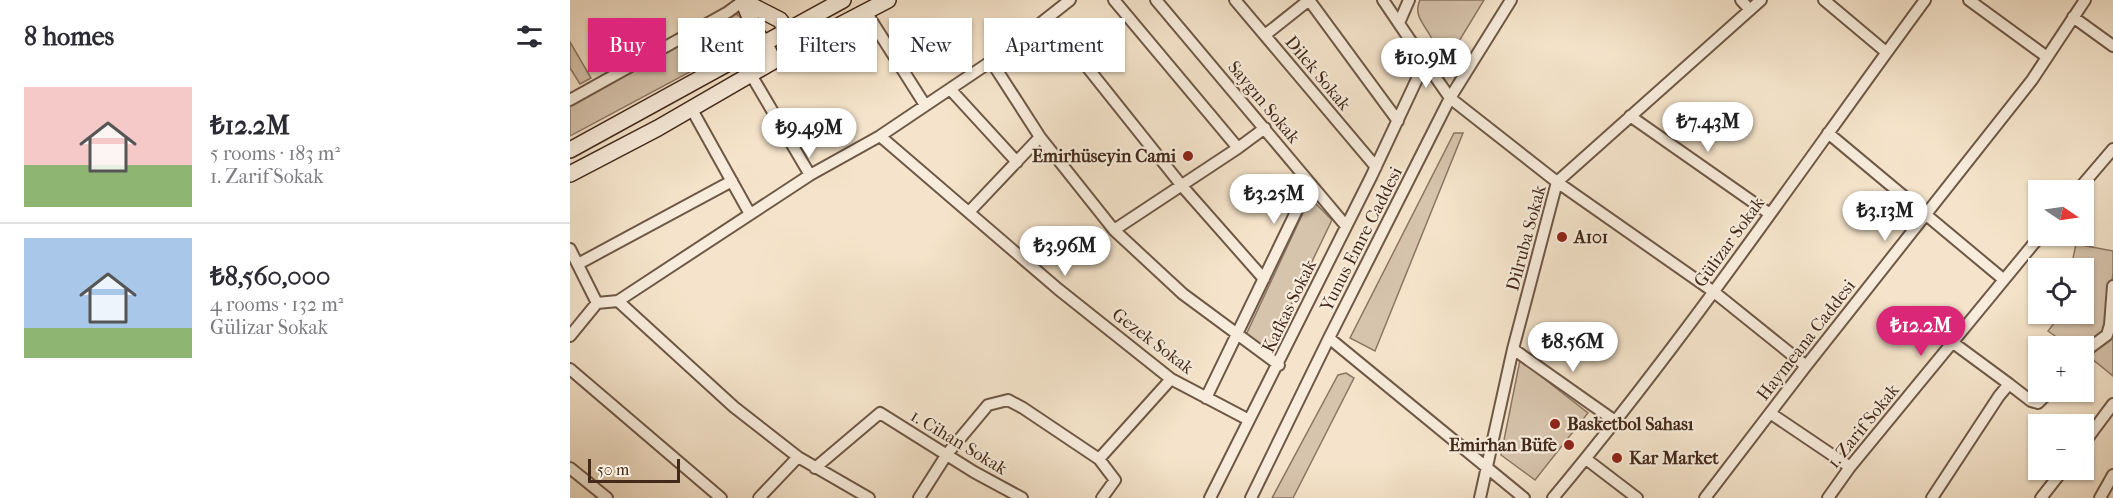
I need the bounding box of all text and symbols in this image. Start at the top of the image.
chip: Buy [588,18,666,72]
chip: Rent [678,18,765,72]
chip: Filters [777,18,877,72]
chip: New [889,18,972,72]
chip: Apartment [984,18,1125,72]
icon: filters [513,20,546,53]
text: 8 homes [24,21,114,52]
street label: Dilek Sokak [1280,32,1355,115]
pin: ₺10.9M [1377,38,1475,89]
text: ₺10.9M [1395,46,1457,69]
street label: Saygın Sokak [1223,57,1305,148]
pin: ₺7.43M [1659,102,1757,153]
pin: ₺9.49M [760,108,858,159]
text: ₺12.2M [210,110,290,141]
text: ₺7.43M [1676,110,1740,133]
icon: home [72,111,144,183]
text: ₺9.49M [776,116,842,139]
text: 5 rooms · 183 m² [210,142,340,165]
place label: Emirhüseyin Cami [1032,146,1177,167]
marker: Emirhüseyin Cami [1181,149,1195,163]
street label: Yunus Emre Caddesi [1315,163,1407,316]
text: 1. Zarif Sokak [210,165,324,188]
pin: ₺3.25M [1225,174,1323,225]
north arrow [2028,180,2094,246]
map controls [2028,180,2094,480]
text: ₺3.25M [1244,182,1304,205]
street label: Dilruba Sokak [1502,182,1551,293]
pin: ₺3.13M [1836,191,1934,242]
street label: Gülizar Sokak [1690,193,1770,291]
text: ₺3.13M [1856,199,1914,222]
pin: ₺3.96M [1016,226,1114,277]
place label: A101 [1573,227,1608,248]
marker: A101 [1555,230,1569,244]
text: ₺3.96M [1034,234,1096,257]
street label: Kafkas Sokak [1258,256,1321,356]
button: locate [2028,258,2094,324]
text: ₺8,560,000 [210,261,330,292]
icon: home [72,262,144,334]
street label: Haymeana Caddesi [1753,275,1860,405]
text: 4 rooms · 132 m² [210,293,343,316]
street label: Gezek Sokak [1108,304,1198,379]
pin: ₺12.2M [1872,306,1970,357]
text: ₺12.2M [1890,314,1952,337]
text: Gülizar Sokak [210,316,328,339]
pin: ₺8.56M [1524,322,1622,373]
text: ₺8.56M [1542,330,1604,353]
button: + [2028,336,2094,402]
street label: 1. Zarif Sokak [1823,379,1904,473]
street label: 1. Cihan Sokak [907,405,1011,480]
place label: Basketbol Sahası [1567,414,1694,435]
button: − [2028,414,2094,480]
marker: Basketbol Sahası [1548,417,1562,431]
place label: Emirhan Büfe [1449,435,1557,456]
marker: Emirhan Büfe [1562,438,1576,452]
place label: Kar Market [1629,448,1719,469]
marker: Kar Market [1610,451,1624,465]
scale bar [588,456,680,484]
text: 50 m [597,460,629,479]

